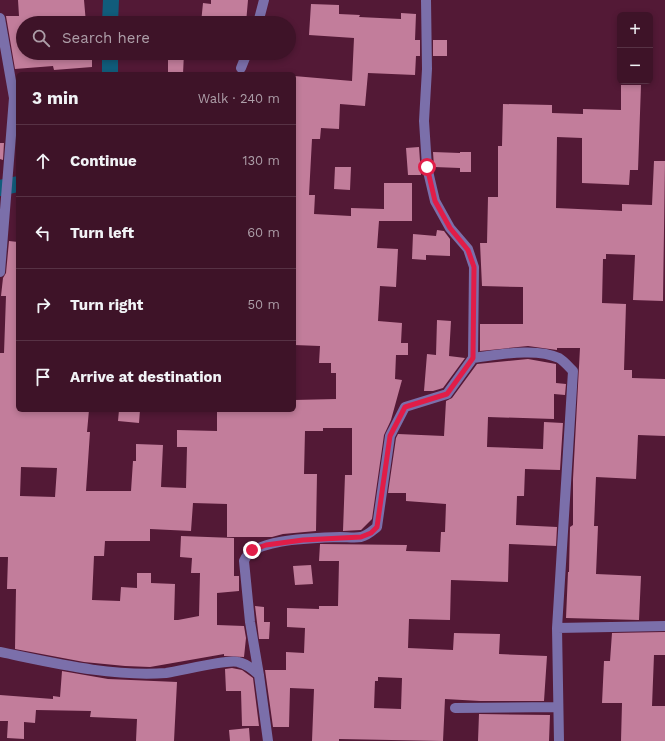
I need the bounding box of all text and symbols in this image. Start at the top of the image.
map controls [617,12,653,84]
button: + [617,12,653,48]
search box [16,16,296,60]
icon: search [30,27,52,49]
text: Search here [62,29,150,47]
button: − [617,48,653,84]
text: 3 min [32,88,78,108]
text: Walk · 240 m [198,91,280,106]
icon: ahead [32,150,54,172]
text: Continue [70,152,137,170]
text: 130 m [242,153,280,168]
route start [418,158,436,176]
icon: left [32,222,54,244]
text: Turn left [70,224,134,242]
text: 60 m [247,225,280,240]
icon: right [32,294,54,316]
text: Turn right [70,296,143,314]
text: 50 m [248,297,280,312]
icon: arrive [32,366,54,388]
text: Arrive at destination [70,368,222,386]
route end [243,541,261,559]

